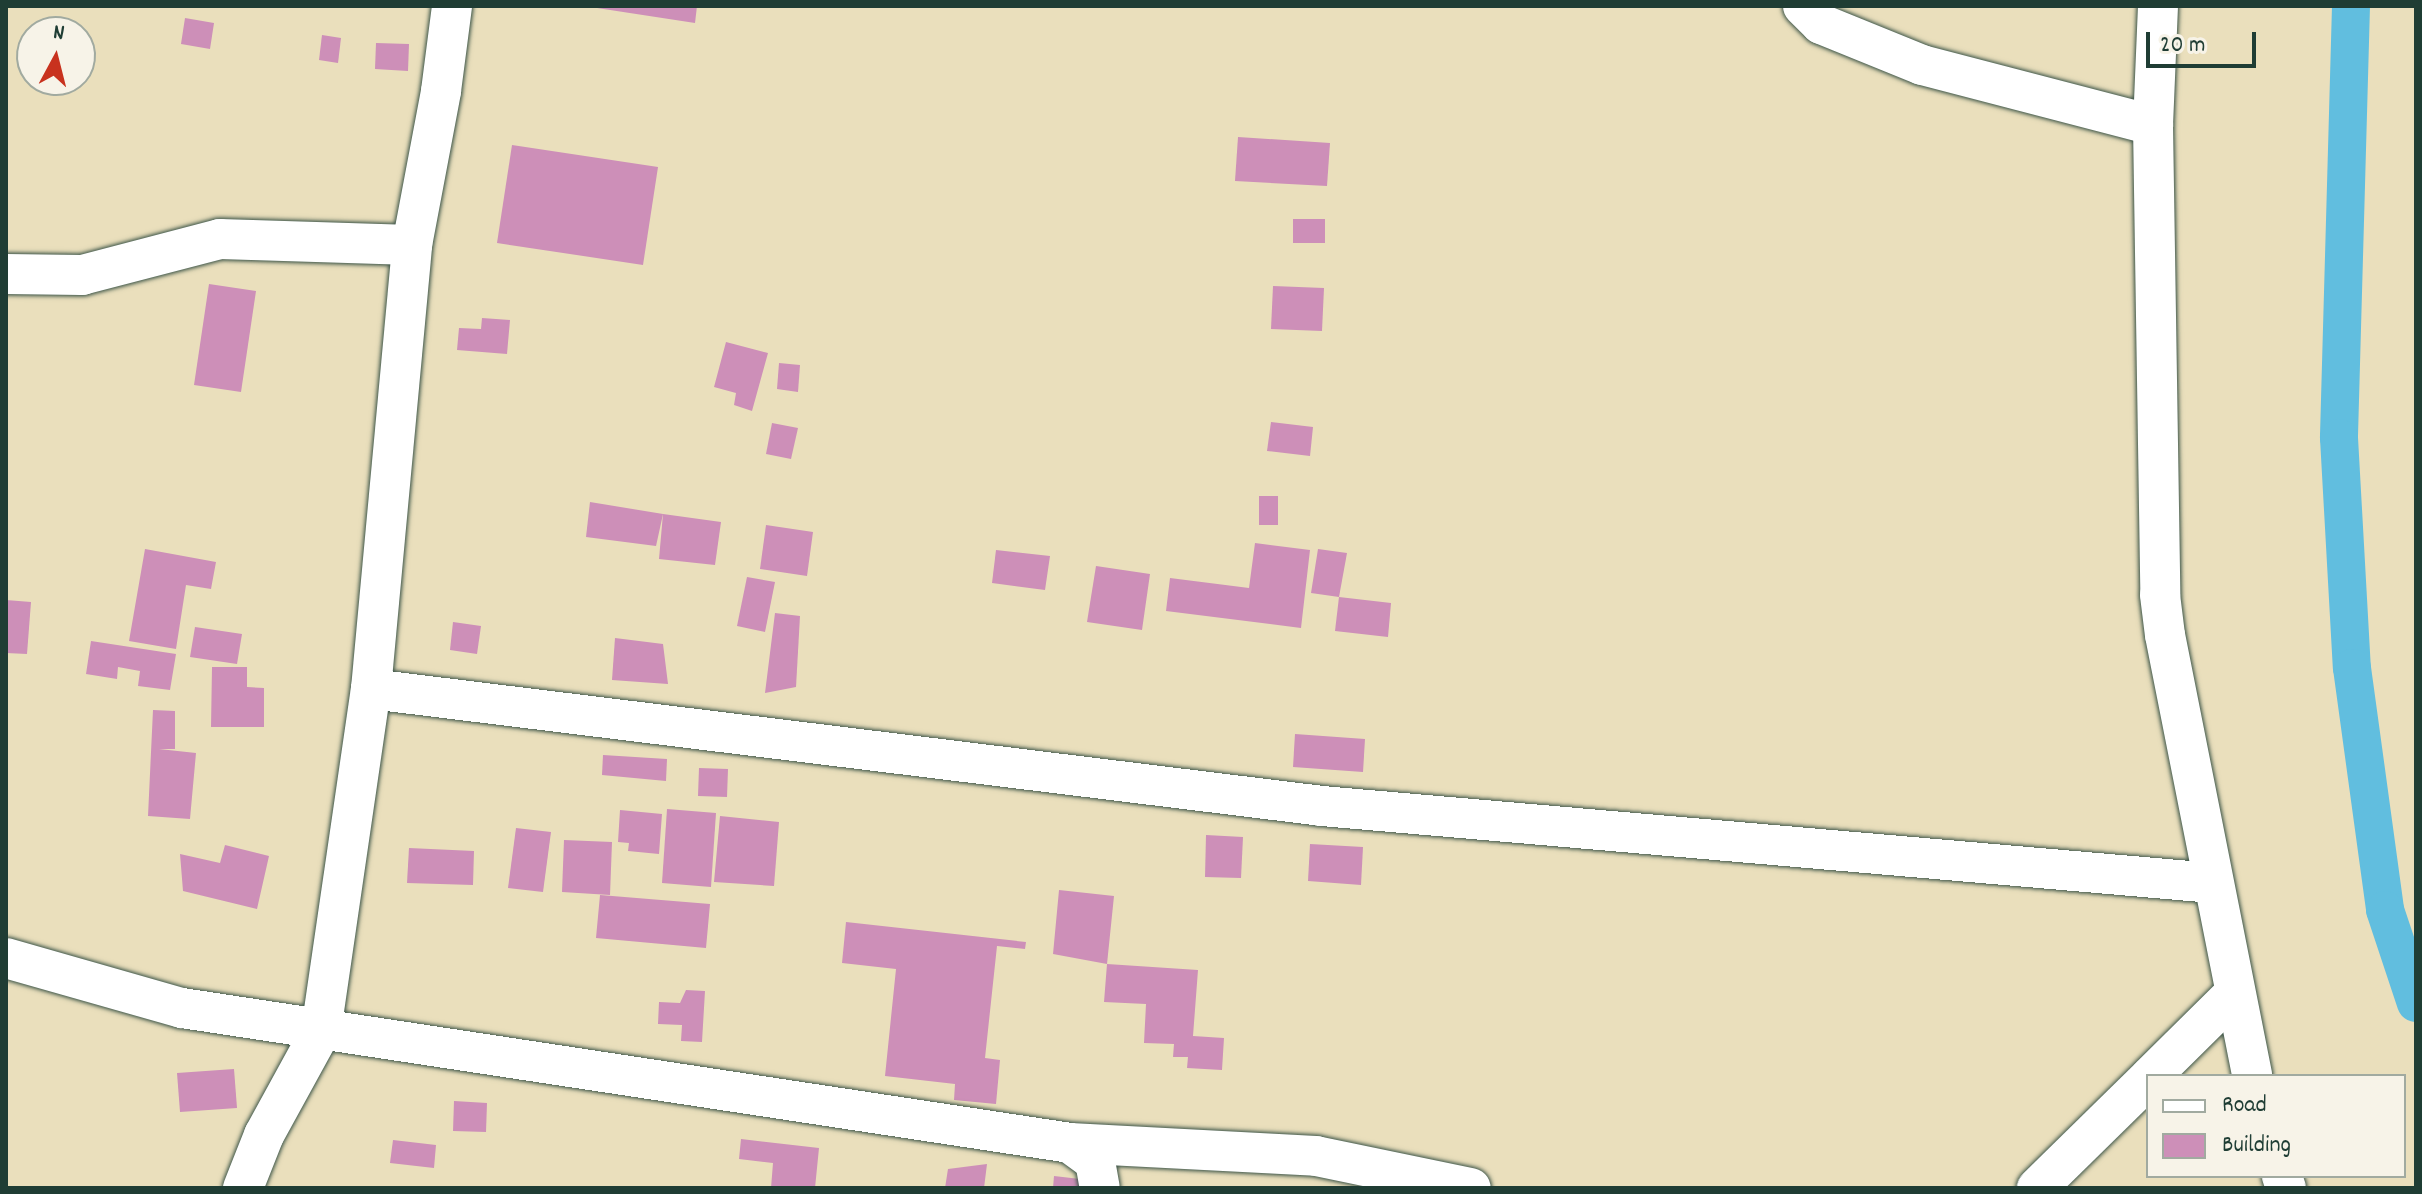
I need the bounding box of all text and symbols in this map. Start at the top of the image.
north arrow [16,16,96,96]
scale bar [2150,16,2260,66]
text: N [51,18,66,50]
text: 20 m [2160,29,2206,63]
legend [2146,1074,2406,1178]
text: Road [2222,1089,2267,1123]
text: Building [2222,1129,2291,1163]

